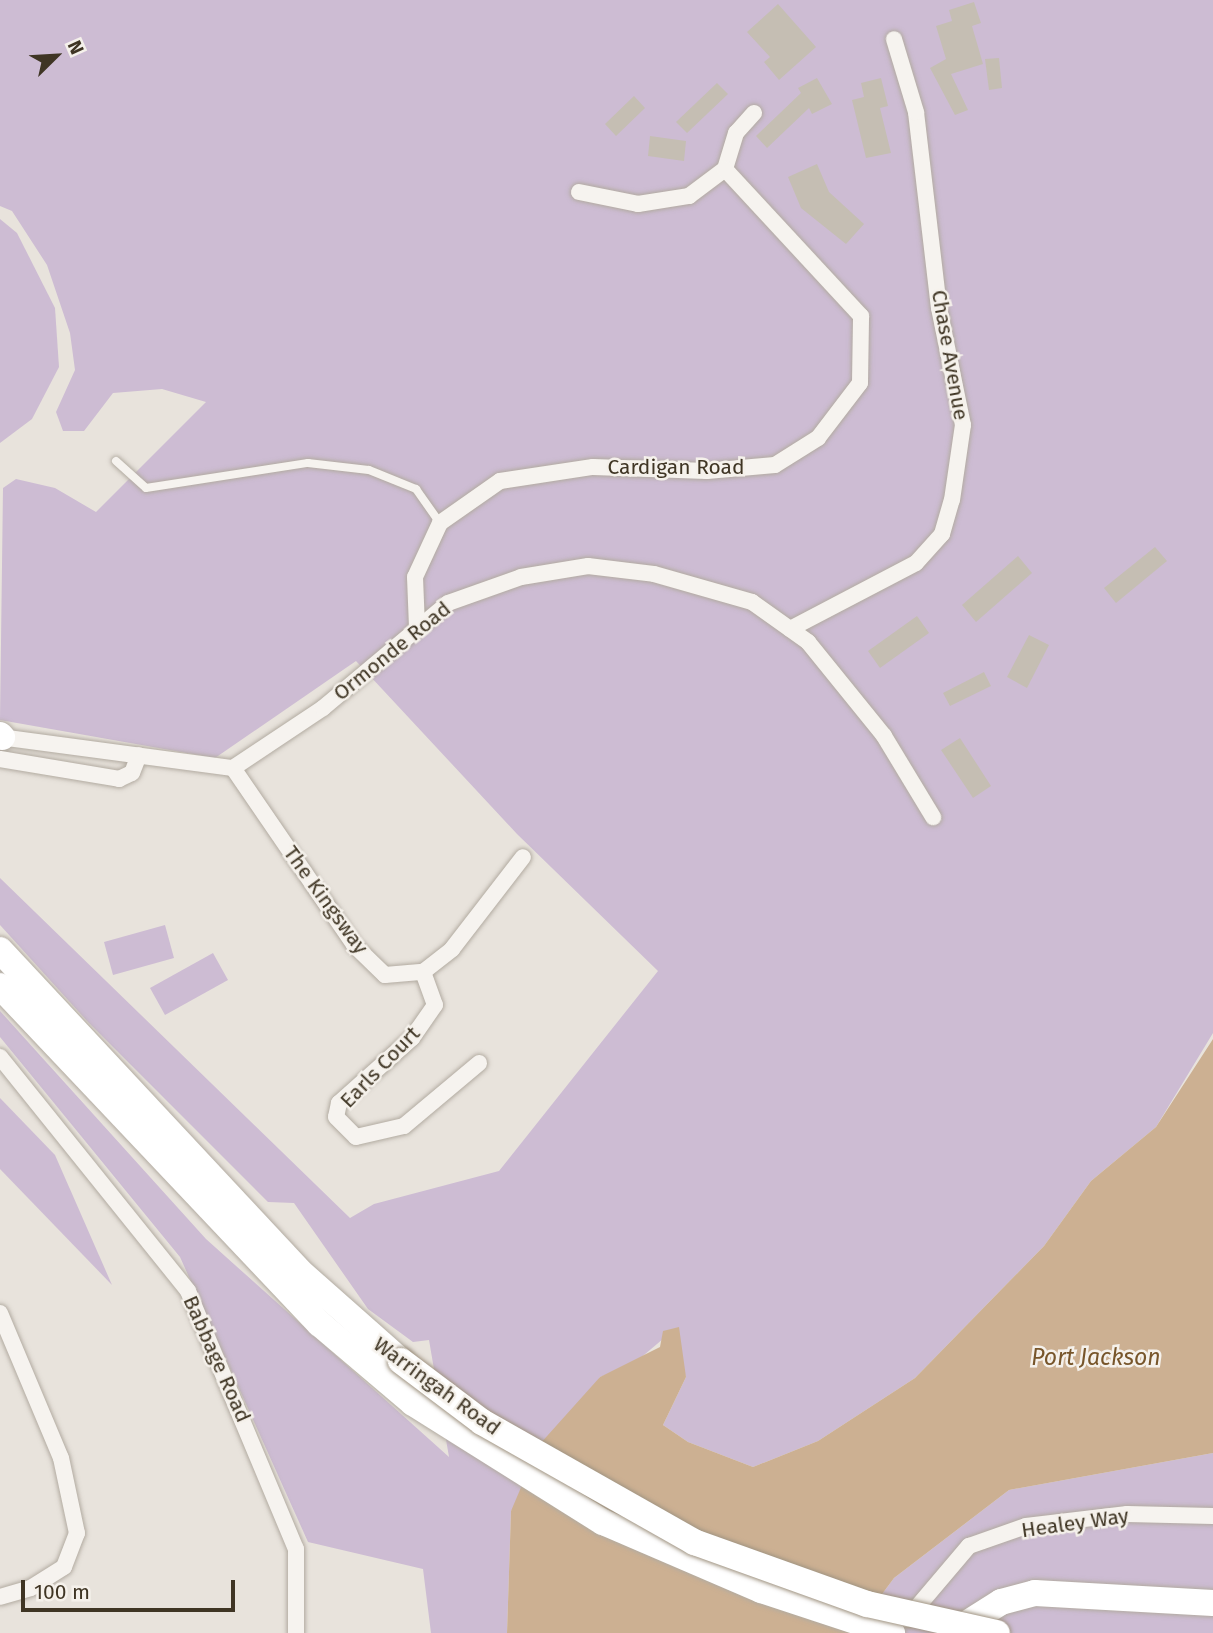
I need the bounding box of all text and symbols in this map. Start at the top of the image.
north arrow [21,21,91,91]
text: N [63,37,89,58]
street label: Chase Avenue [926,288,974,422]
street label: Cardigan Road [607,454,745,480]
street label: Ormonde Road [328,596,456,706]
street label: The Kingsway [278,841,374,959]
street label: Earls Court [335,1021,425,1113]
street label: Babbage Road [178,1292,256,1426]
street label: Warringah Road [369,1331,505,1441]
water label: Port Jackson [1031,1343,1161,1371]
street label: Healey Way [1020,1503,1130,1543]
scale bar [24,1566,238,1610]
text: 100 m [34,1579,90,1605]

